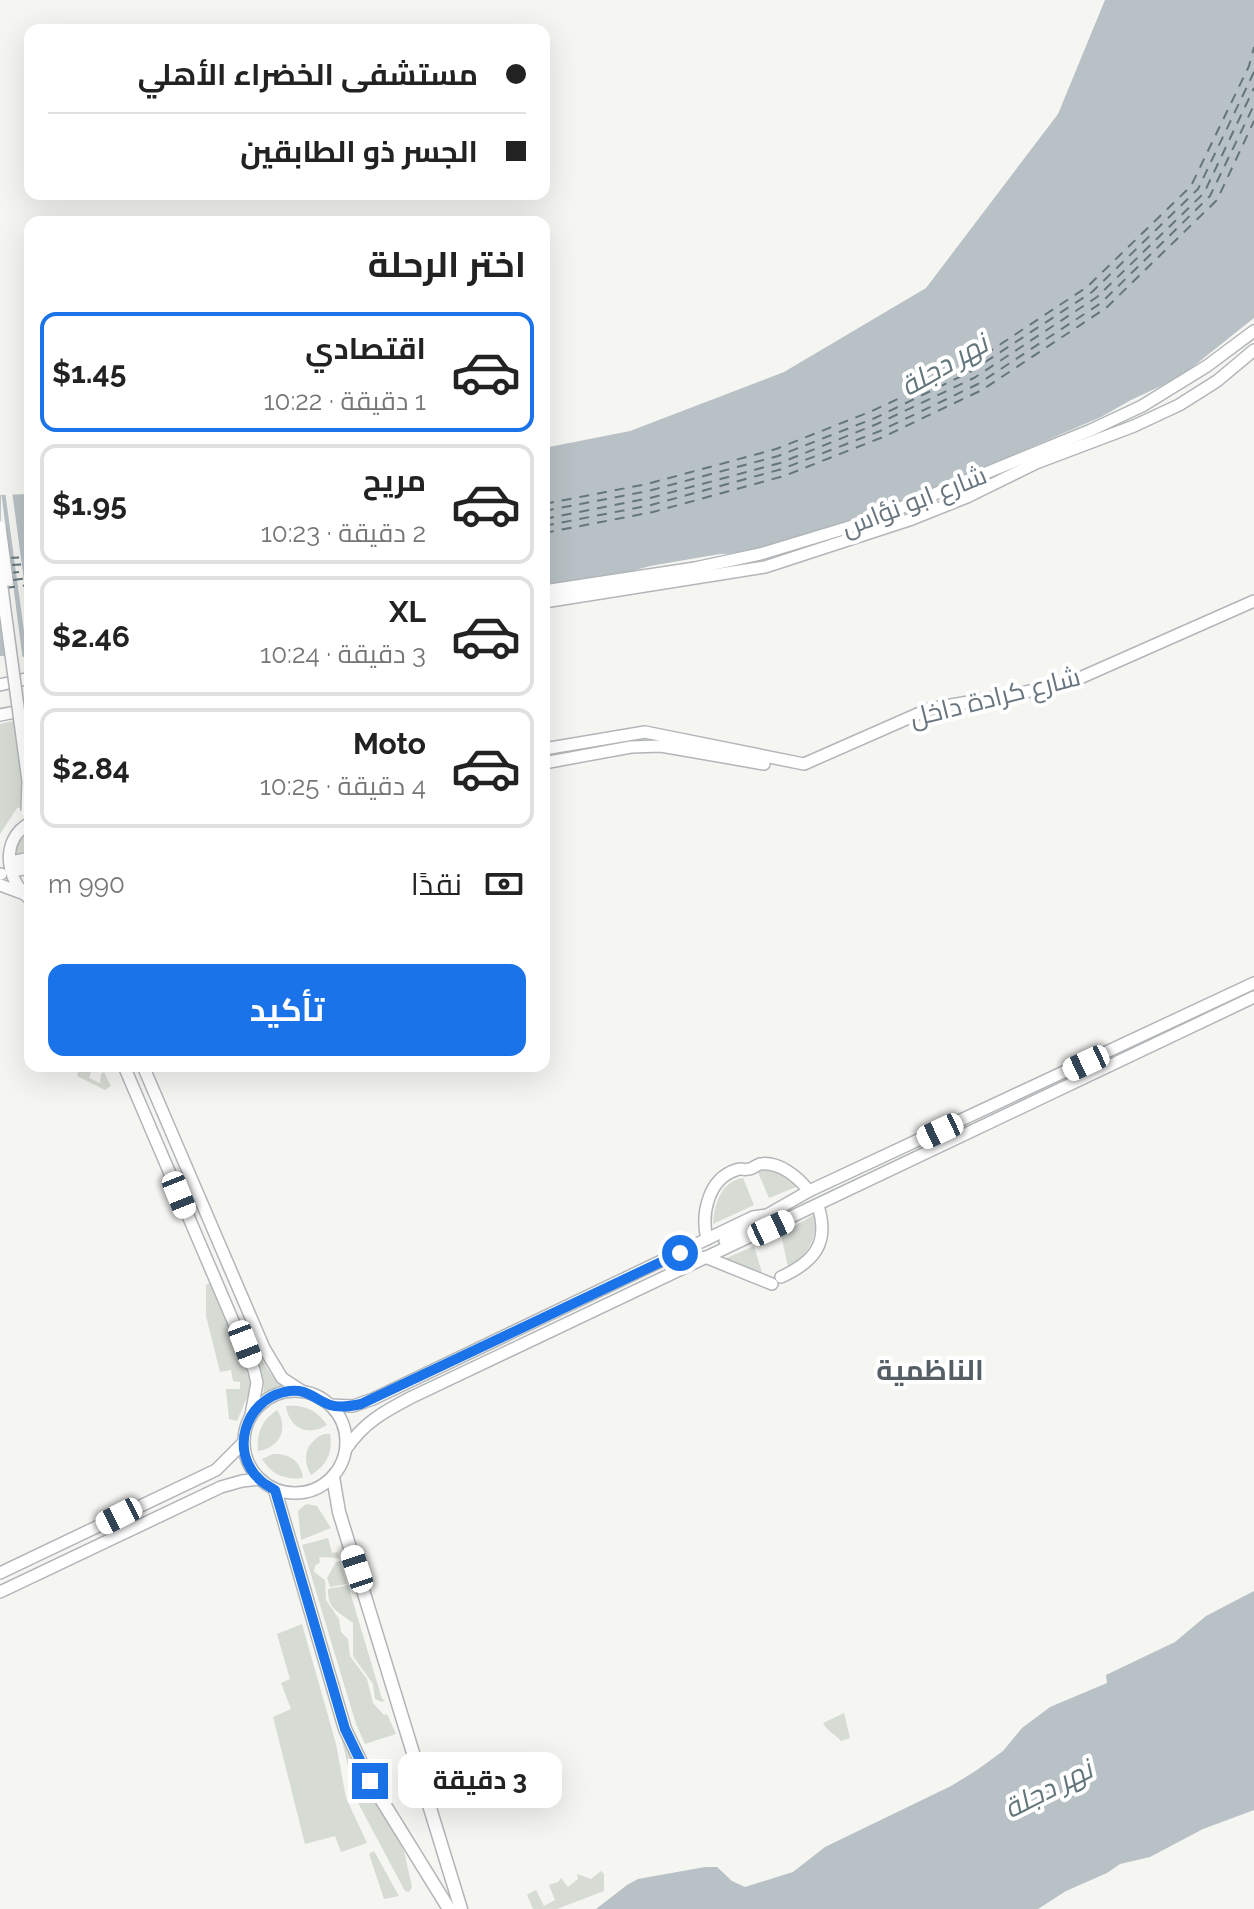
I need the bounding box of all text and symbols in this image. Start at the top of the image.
text: مستشفى الخضراء الأهلي [138,57,478,92]
text: الجسر ذو الطابقين [240,134,478,169]
text: اختر الرحلة [368,243,526,285]
water label: نهر دجلة [895,326,996,403]
text: اقتصادي [305,331,426,366]
icon: car [450,336,522,408]
text: $1.45 [52,355,126,390]
text: 1 دقيقة · 10:22 [263,386,426,416]
street label: شارع ابو نؤاس [837,460,992,544]
text: مريح [363,463,426,498]
icon: car [450,468,522,540]
text: $1.95 [52,487,127,522]
text: 2 دقيقة · 10:23 [261,518,426,548]
text: XL [389,594,426,629]
icon: car [450,600,522,672]
text: $2.46 [52,619,130,654]
text: 3 دقيقة · 10:24 [260,639,426,669]
street label: شارع كرادة داخل [907,661,1084,735]
text: Moto [353,726,426,761]
icon: car [450,732,522,804]
text: $2.84 [52,751,130,786]
text: 4 دقيقة · 10:25 [260,771,426,801]
icon: cash [482,862,526,906]
text: نقدًا [411,867,462,902]
text: 990 m [48,869,125,899]
button: تأكيد [48,964,526,1056]
car [1059,1042,1113,1084]
car [913,1110,967,1152]
car [159,1168,199,1222]
car [744,1207,798,1249]
route start [662,1235,698,1271]
car [225,1317,265,1371]
district label: الناظمية [876,1354,984,1387]
car [92,1494,146,1538]
car [338,1542,376,1596]
water label: نهر دجلة [998,1752,1100,1825]
callout: 3 دقيقة [398,1753,562,1809]
route end [352,1763,388,1799]
text: 3 دقيقة [433,1765,527,1795]

